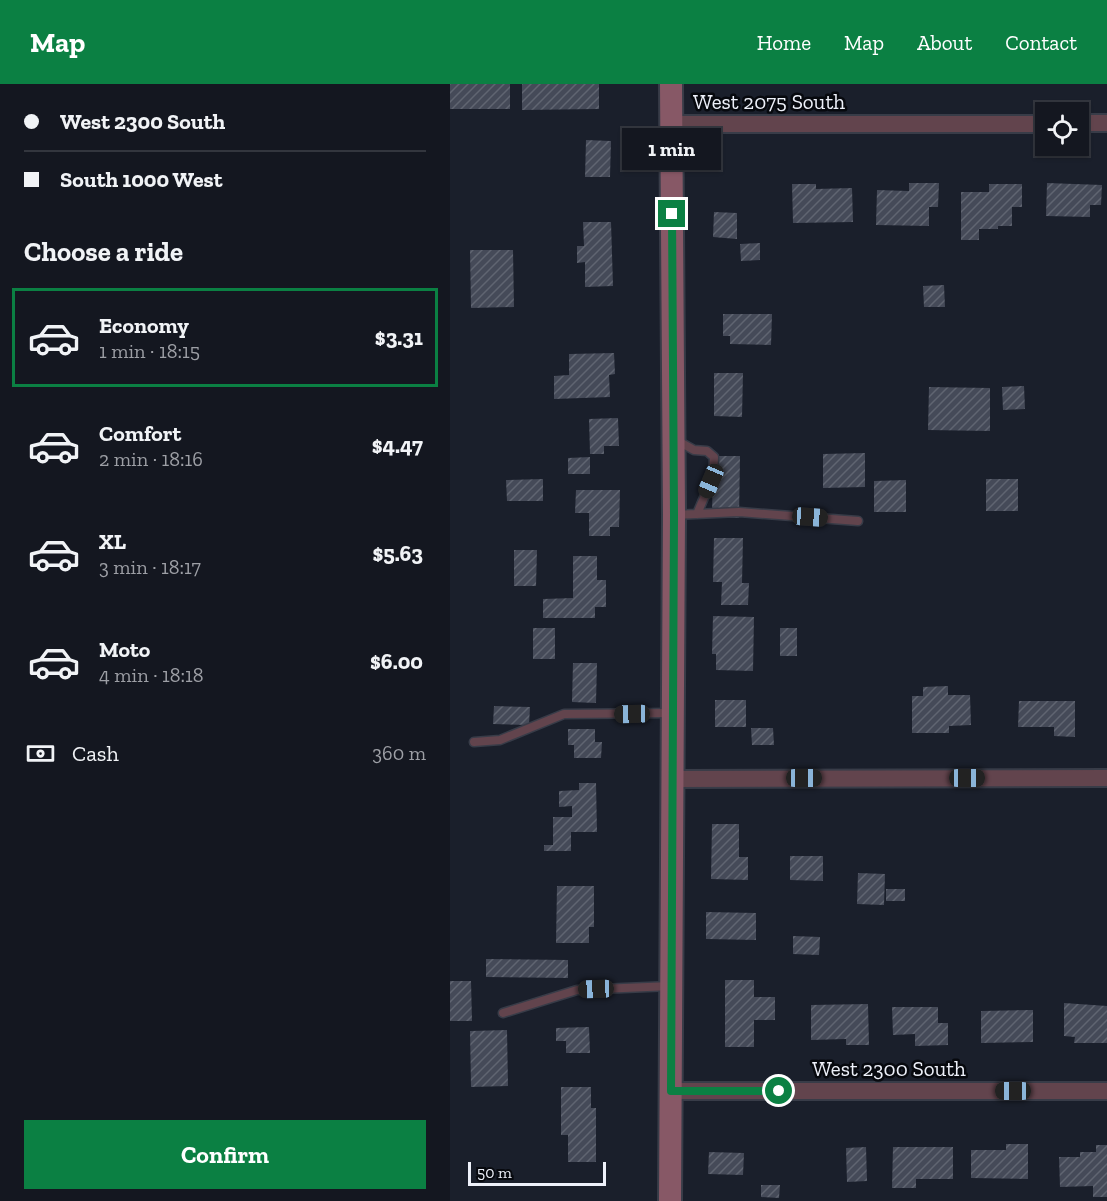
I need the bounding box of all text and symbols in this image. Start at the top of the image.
text: Map [30,26,85,59]
text: Home [757,30,811,55]
text: Map [844,30,884,55]
text: About [917,30,972,55]
text: Contact [1005,30,1077,55]
street label: West 2075 South [693,89,845,114]
map controls [1035,102,1089,156]
button: locate [1035,102,1089,156]
text: West 2300 South [60,108,225,135]
callout: 1 min [622,127,722,169]
text: 1 min [648,137,695,161]
text: South 1000 West [60,166,222,193]
route end [658,200,685,227]
text: Choose a ride [24,236,183,268]
icon: car [27,311,81,365]
text: Economy [99,312,189,339]
text: $3.31 [375,324,423,351]
text: 1 min · 18:15 [99,339,200,363]
icon: car [27,419,81,473]
text: Comfort [99,420,181,447]
text: $4.47 [372,432,423,459]
text: 2 min · 18:16 [99,447,203,471]
car [696,461,726,501]
car [791,507,829,527]
icon: car [27,527,81,581]
text: XL [99,528,126,555]
text: $5.63 [372,540,423,567]
text: 3 min · 18:17 [99,555,201,579]
icon: car [27,635,81,689]
text: Moto [99,636,150,663]
text: $6.00 [370,648,423,675]
text: 4 min · 18:18 [99,663,204,687]
car [614,705,650,723]
icon: cash [24,737,57,770]
text: Cash [72,740,119,767]
text: 360 m [372,741,426,765]
car [786,769,822,787]
car [949,769,985,787]
car [578,979,614,999]
street label: West 2300 South [812,1056,966,1081]
route start [765,1077,792,1104]
car [995,1082,1031,1100]
button: Confirm [24,1120,426,1189]
scale bar [468,1159,606,1186]
text: 50 m [477,1163,512,1182]

